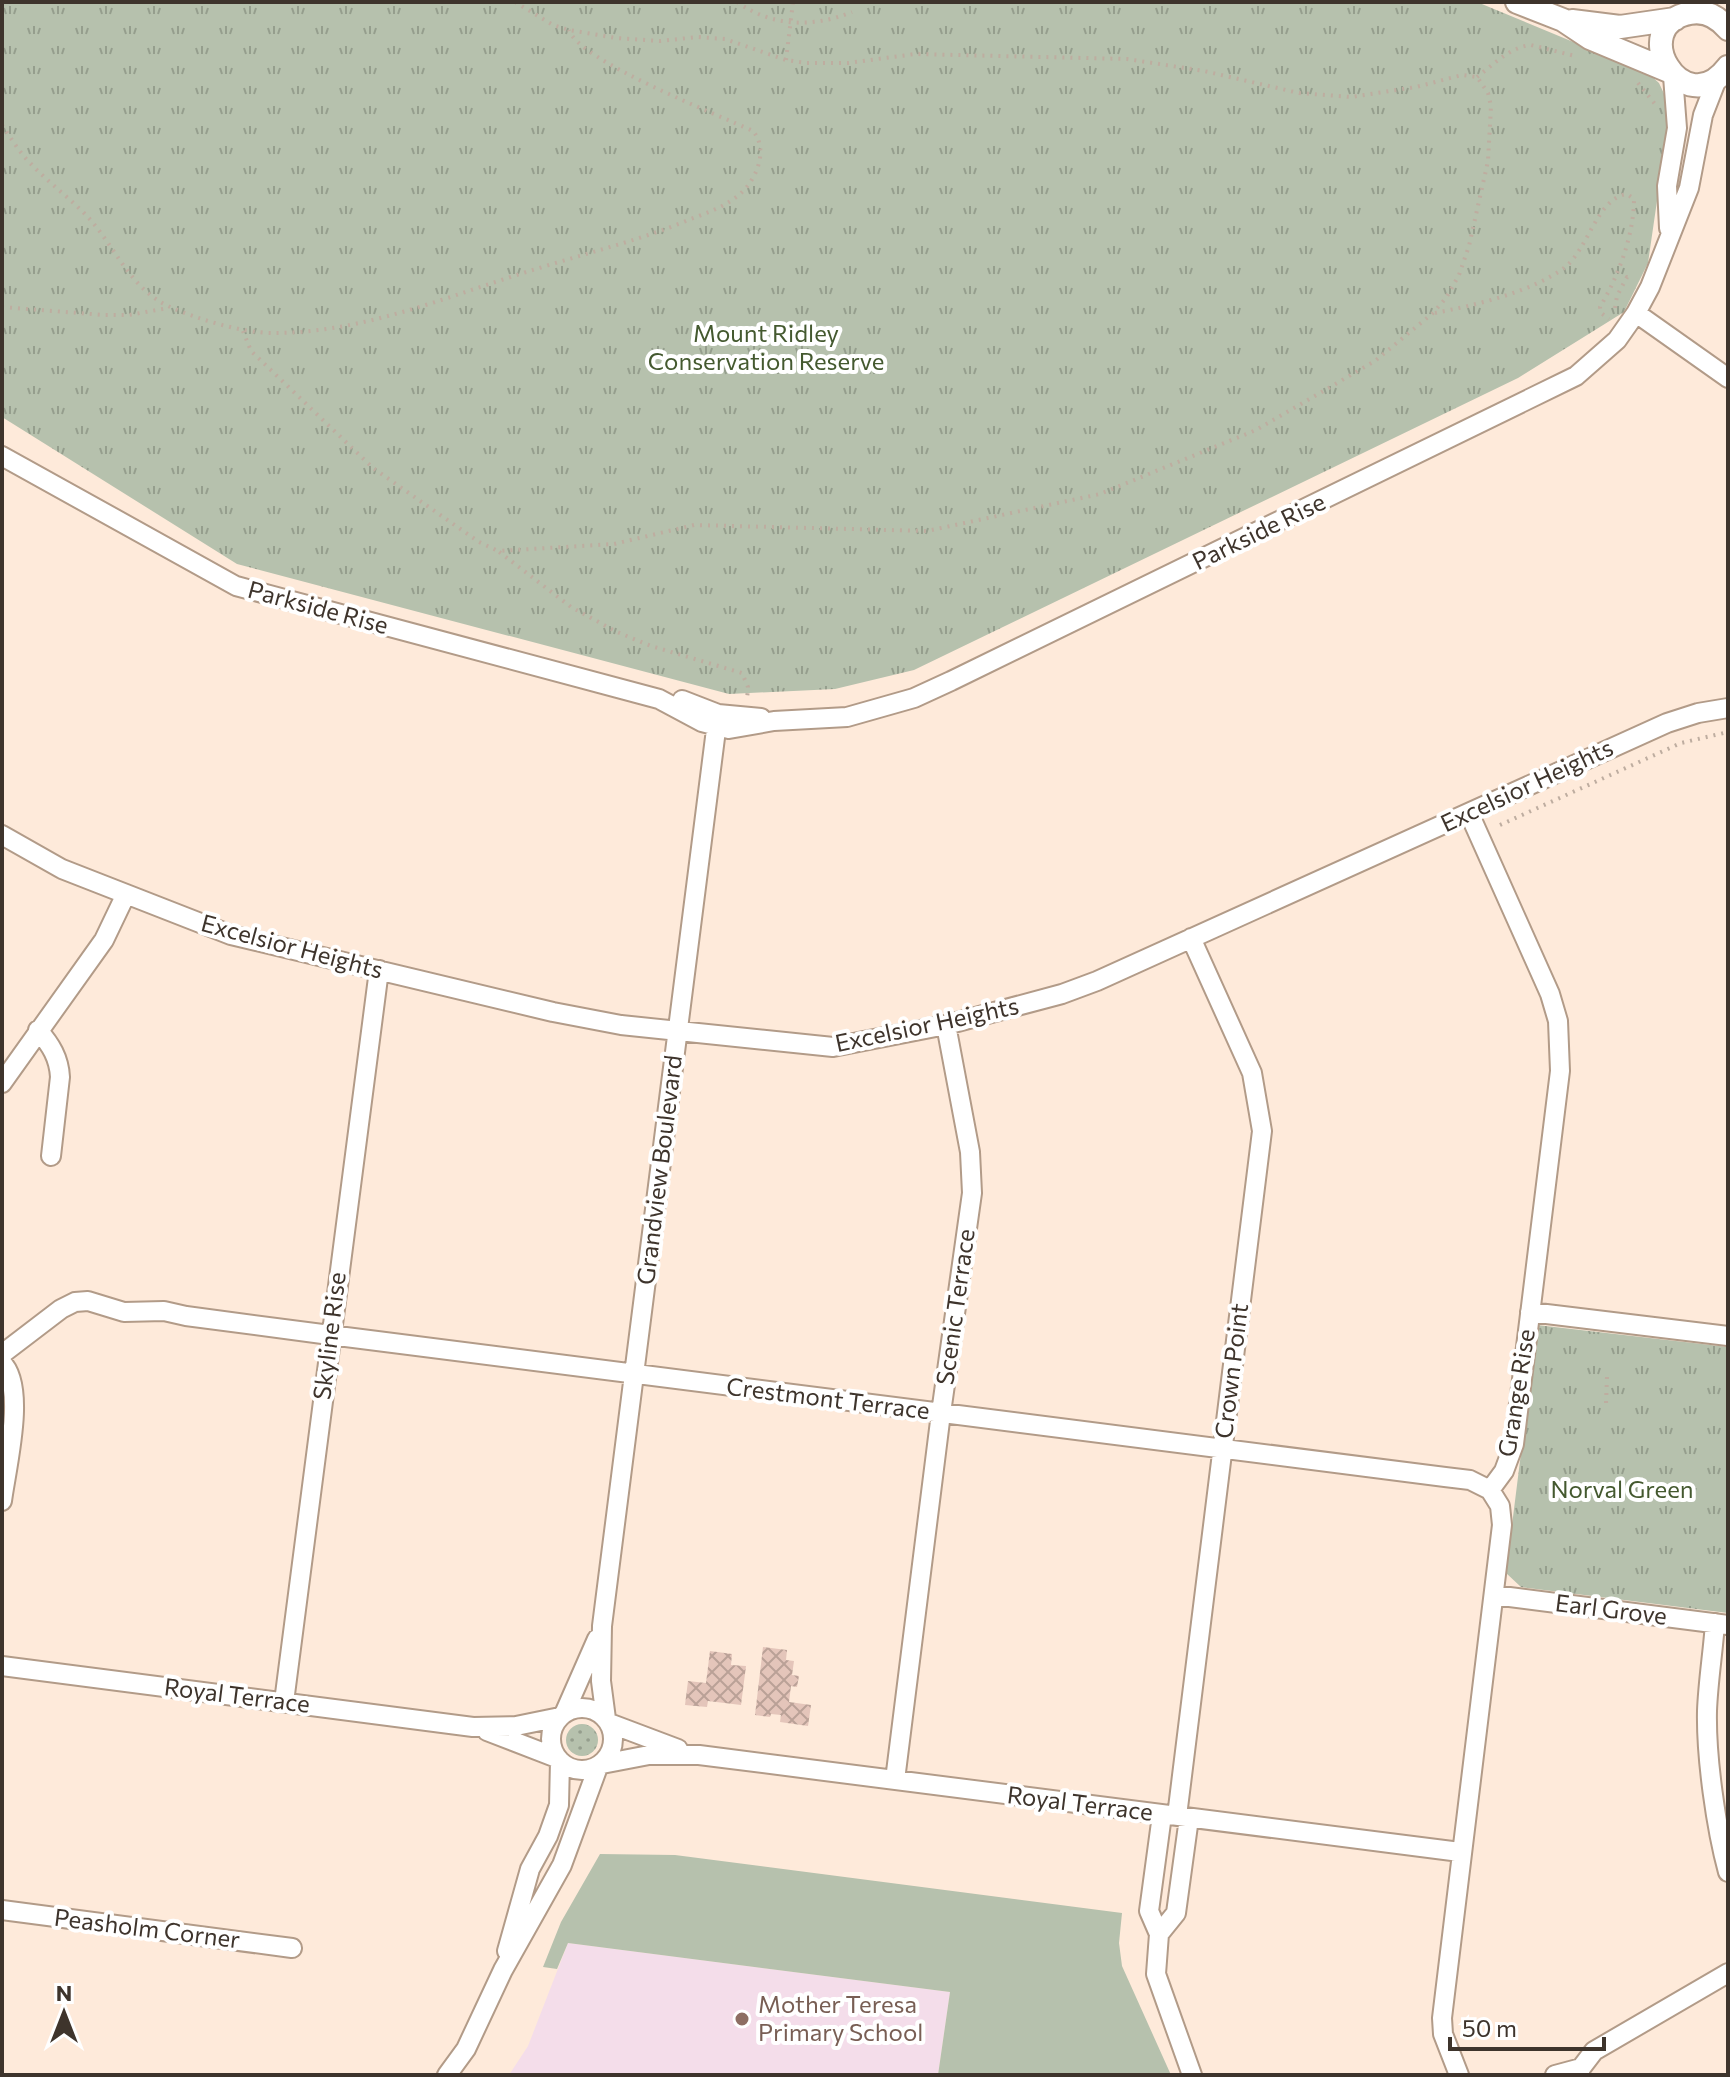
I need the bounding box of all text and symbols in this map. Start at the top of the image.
park label: Mount Ridley Conservation Reserve [648,318,884,375]
street label: Parkside Rise [1187,486,1330,575]
street label: Parkside Rise [245,574,392,639]
street label: Excelsior Heights [1435,732,1617,837]
street label: Excelsior Heights [198,907,386,984]
street label: Excelsior Heights [832,990,1021,1057]
street label: Grandview Boulevard [630,1053,687,1286]
street label: Scenic Terrace [929,1227,980,1387]
street label: Skyline Rise [306,1270,351,1401]
street label: Crown Point [1208,1301,1253,1440]
street label: Grange Rise [1491,1327,1540,1459]
street label: Crestmont Terrace [725,1371,932,1424]
park label: Norval Green [1550,1474,1694,1503]
street label: Earl Grove [1554,1587,1669,1630]
street label: Royal Terrace [163,1671,312,1718]
street label: Royal Terrace [1006,1779,1155,1826]
street label: Peasholm Corner [53,1902,242,1953]
north arrow [24,1973,104,2053]
text: N [56,1979,72,2006]
place label: Mother Teresa Primary School [758,1989,923,2046]
scale bar [1450,2001,1604,2051]
marker: Mother Teresa Primary School [733,2010,751,2028]
text: 50 m [1462,2013,1517,2042]

